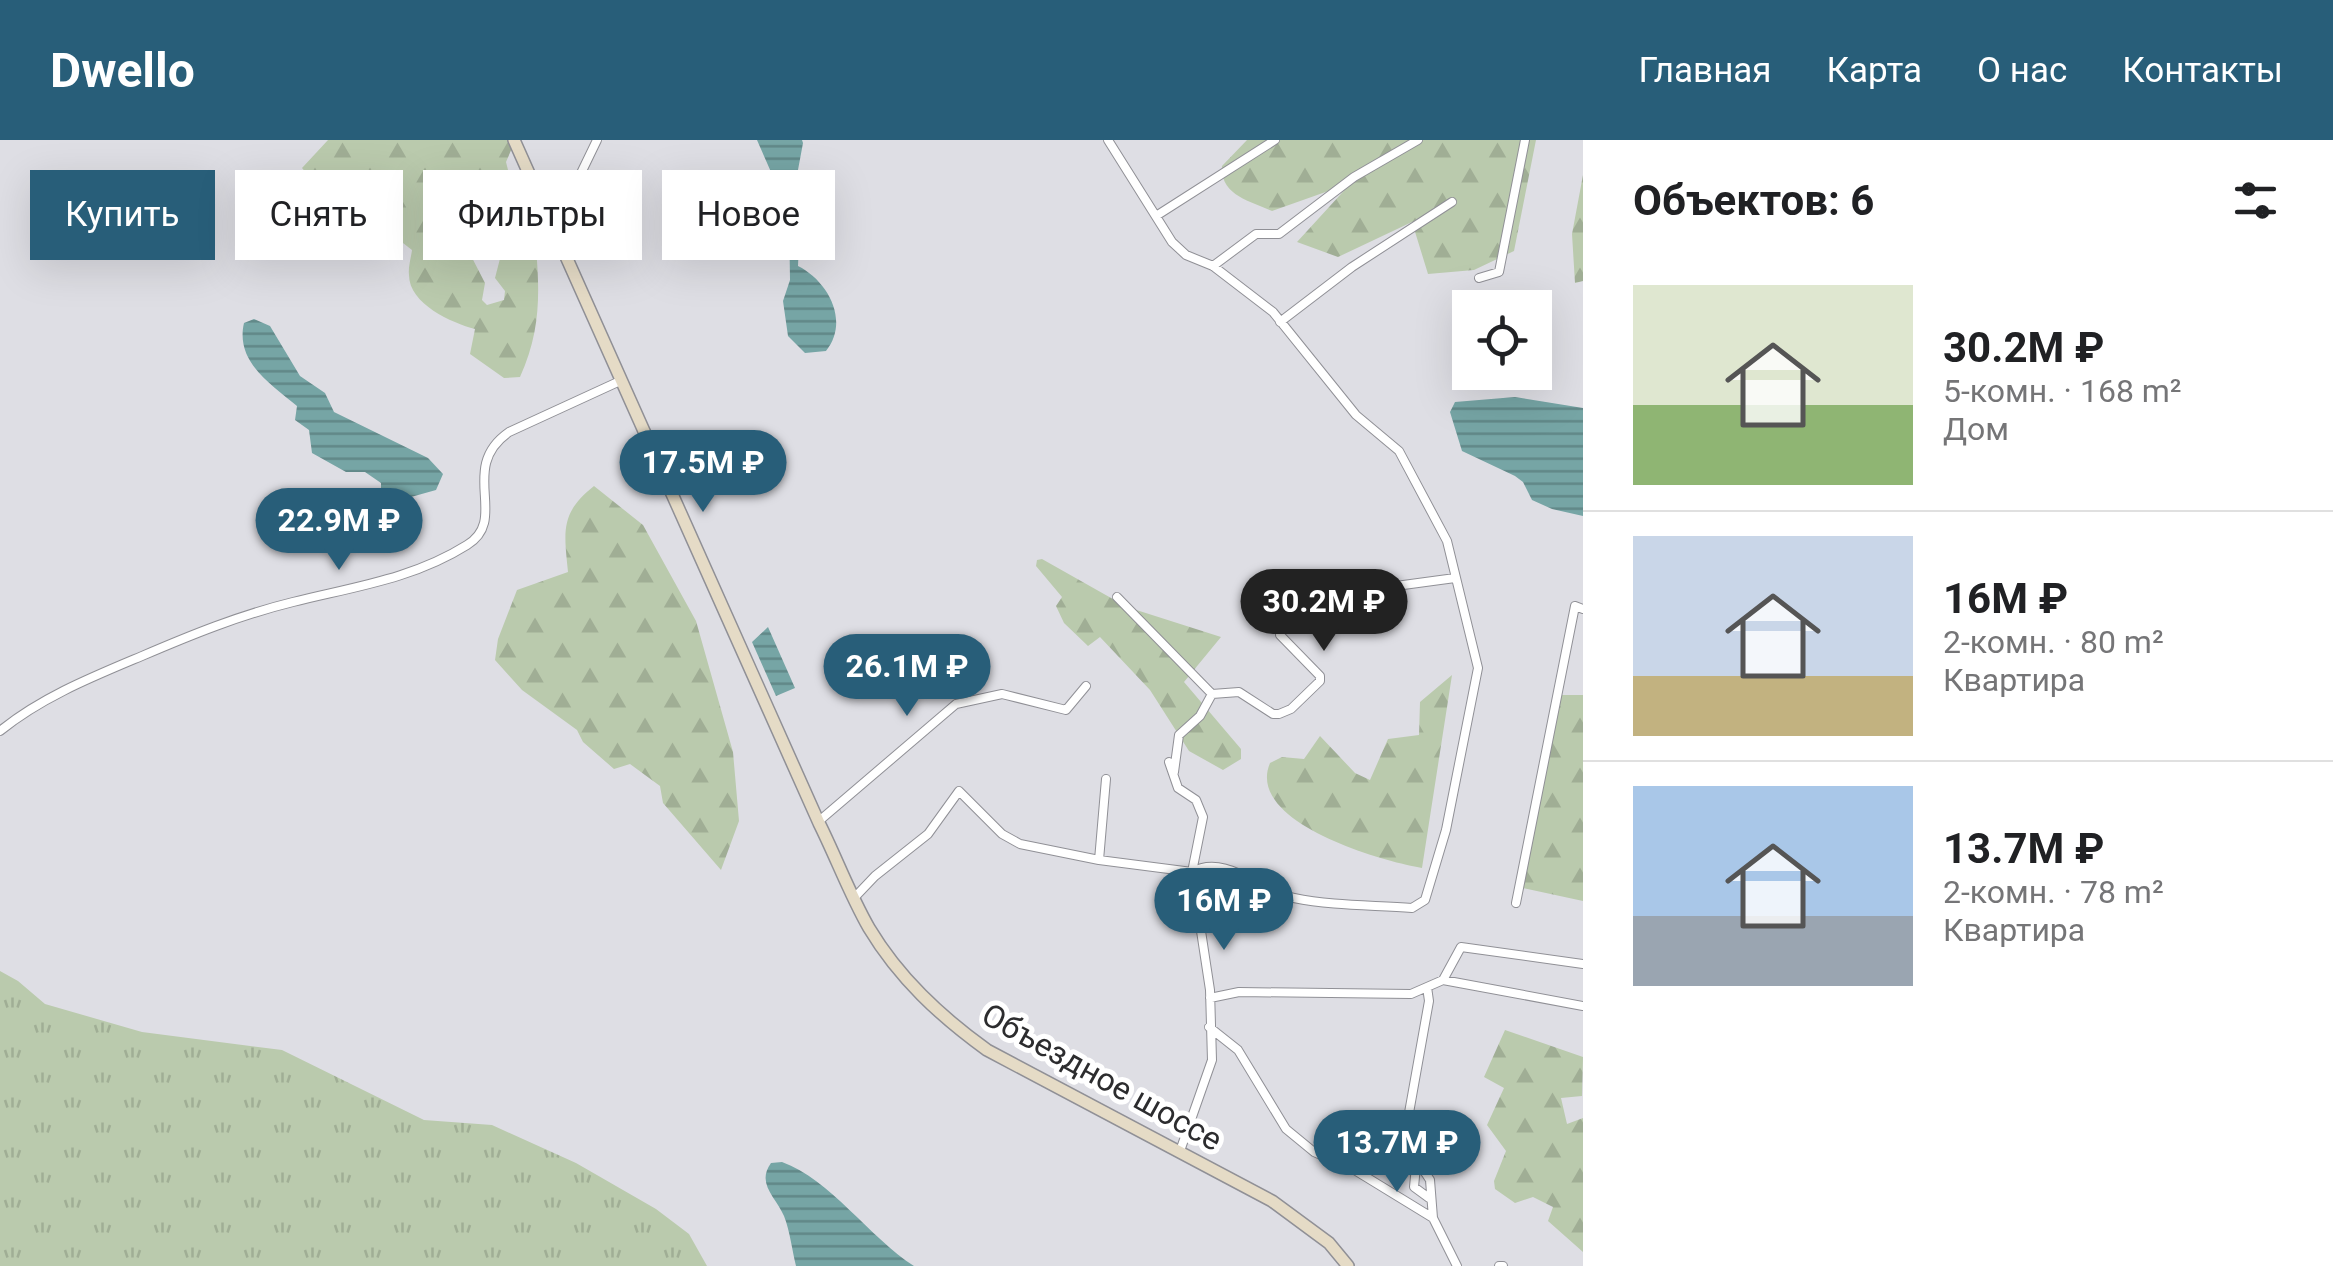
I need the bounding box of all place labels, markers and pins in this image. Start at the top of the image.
pin: 17.5M ₽ [611,430,795,515]
pin: 22.9M ₽ [247,488,431,573]
pin: 30.2M ₽ [1232,569,1416,654]
pin: 26.1M ₽ [815,634,999,719]
pin: 16M ₽ [1154,868,1294,953]
pin: 13.7M ₽ [1305,1110,1489,1195]

